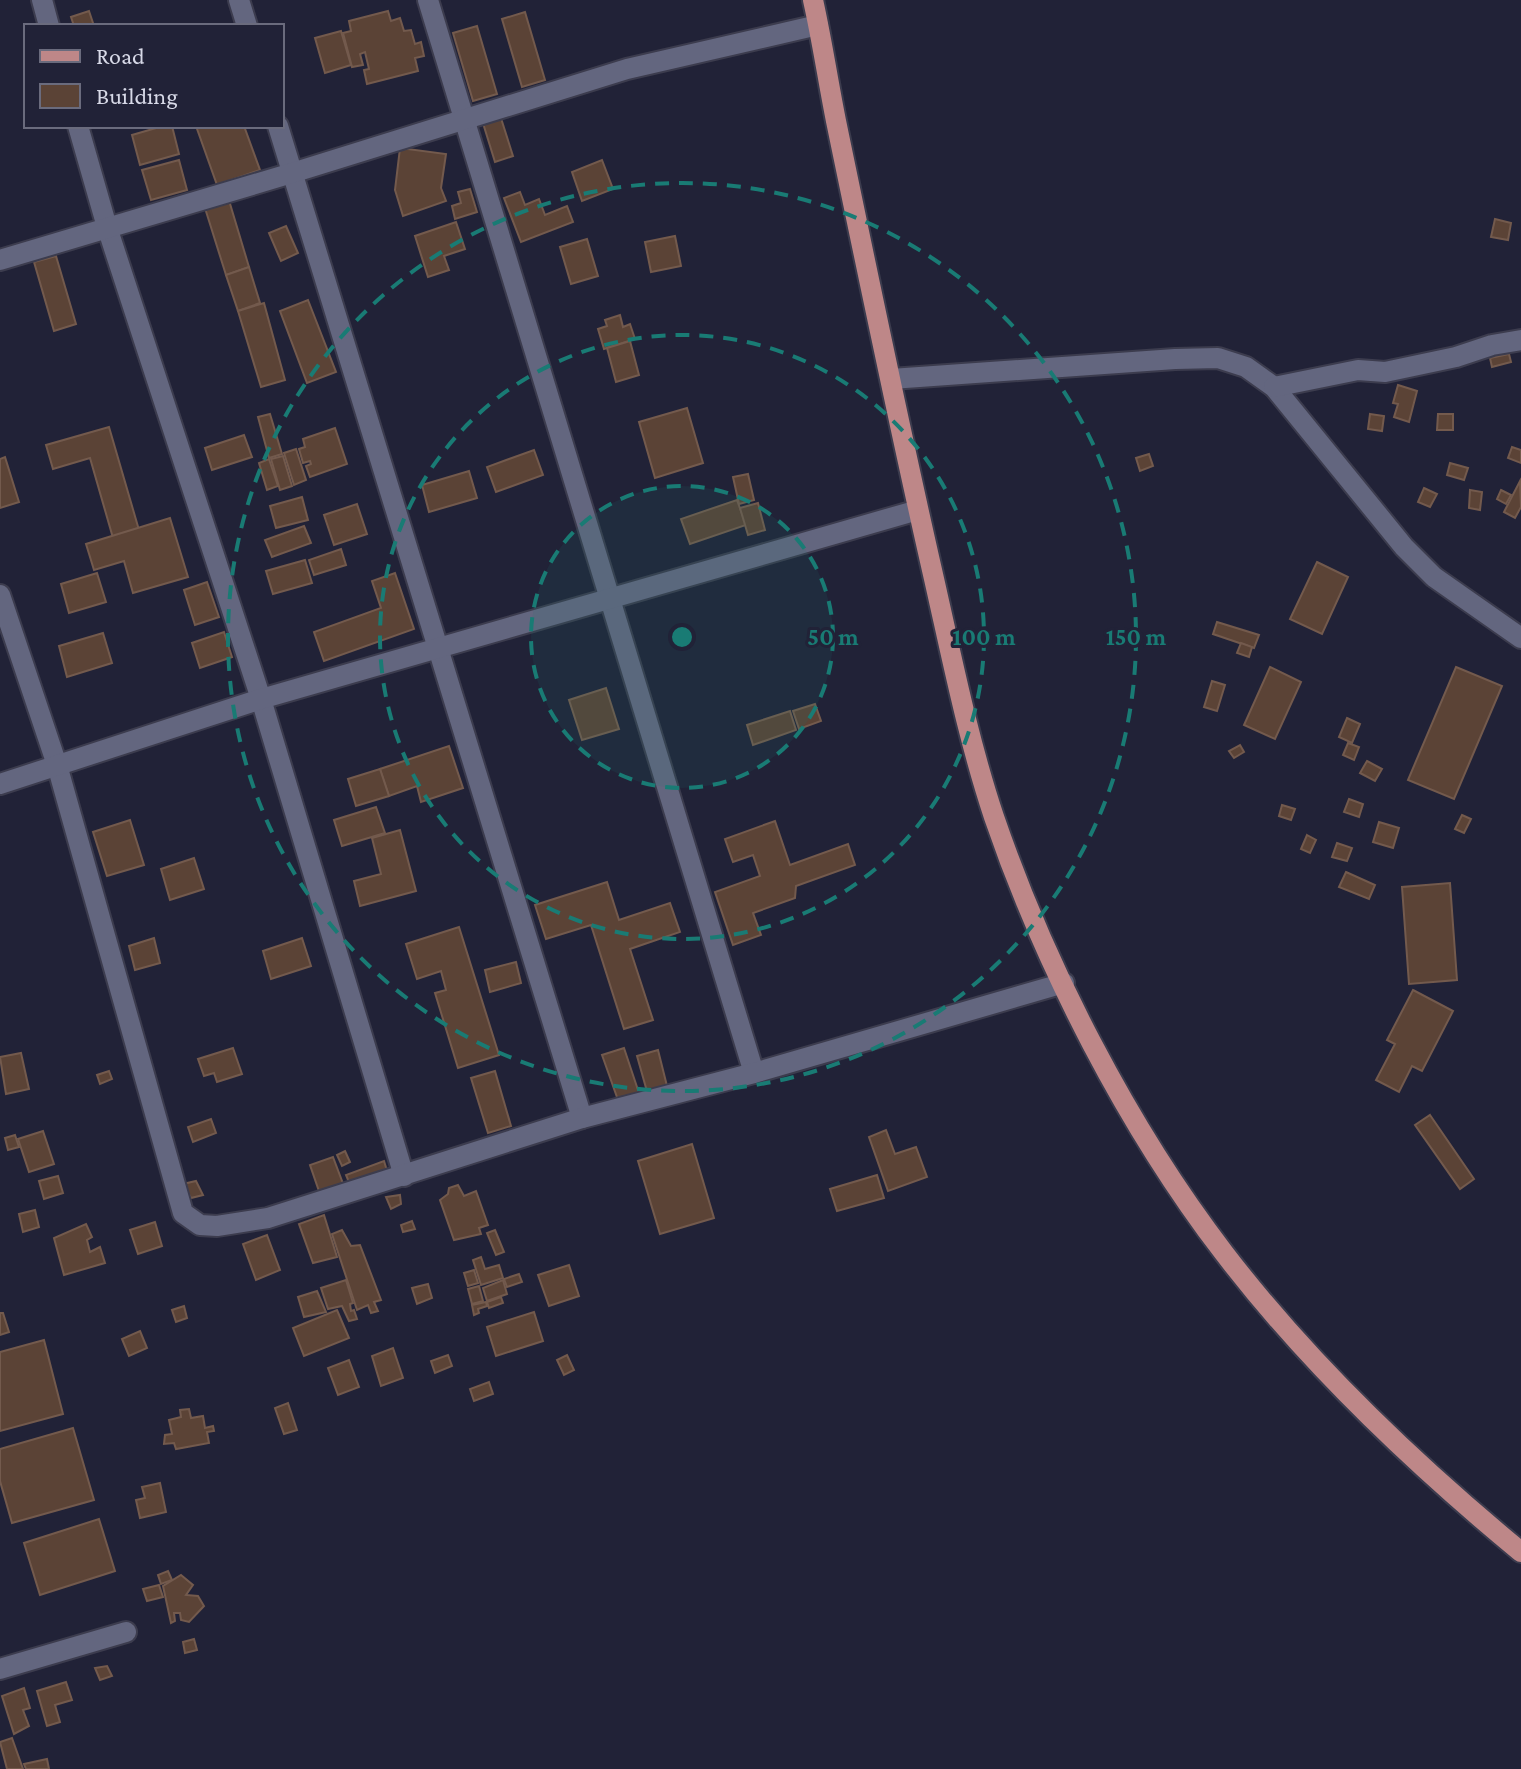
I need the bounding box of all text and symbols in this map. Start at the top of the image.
legend [24,24,284,128]
text: Road [96,42,145,69]
text: Building [96,82,178,109]
centre of rings [668,623,696,651]
text: 50 m [807,623,859,650]
text: 100 m [952,623,1016,650]
text: 150 m [1106,623,1167,650]

